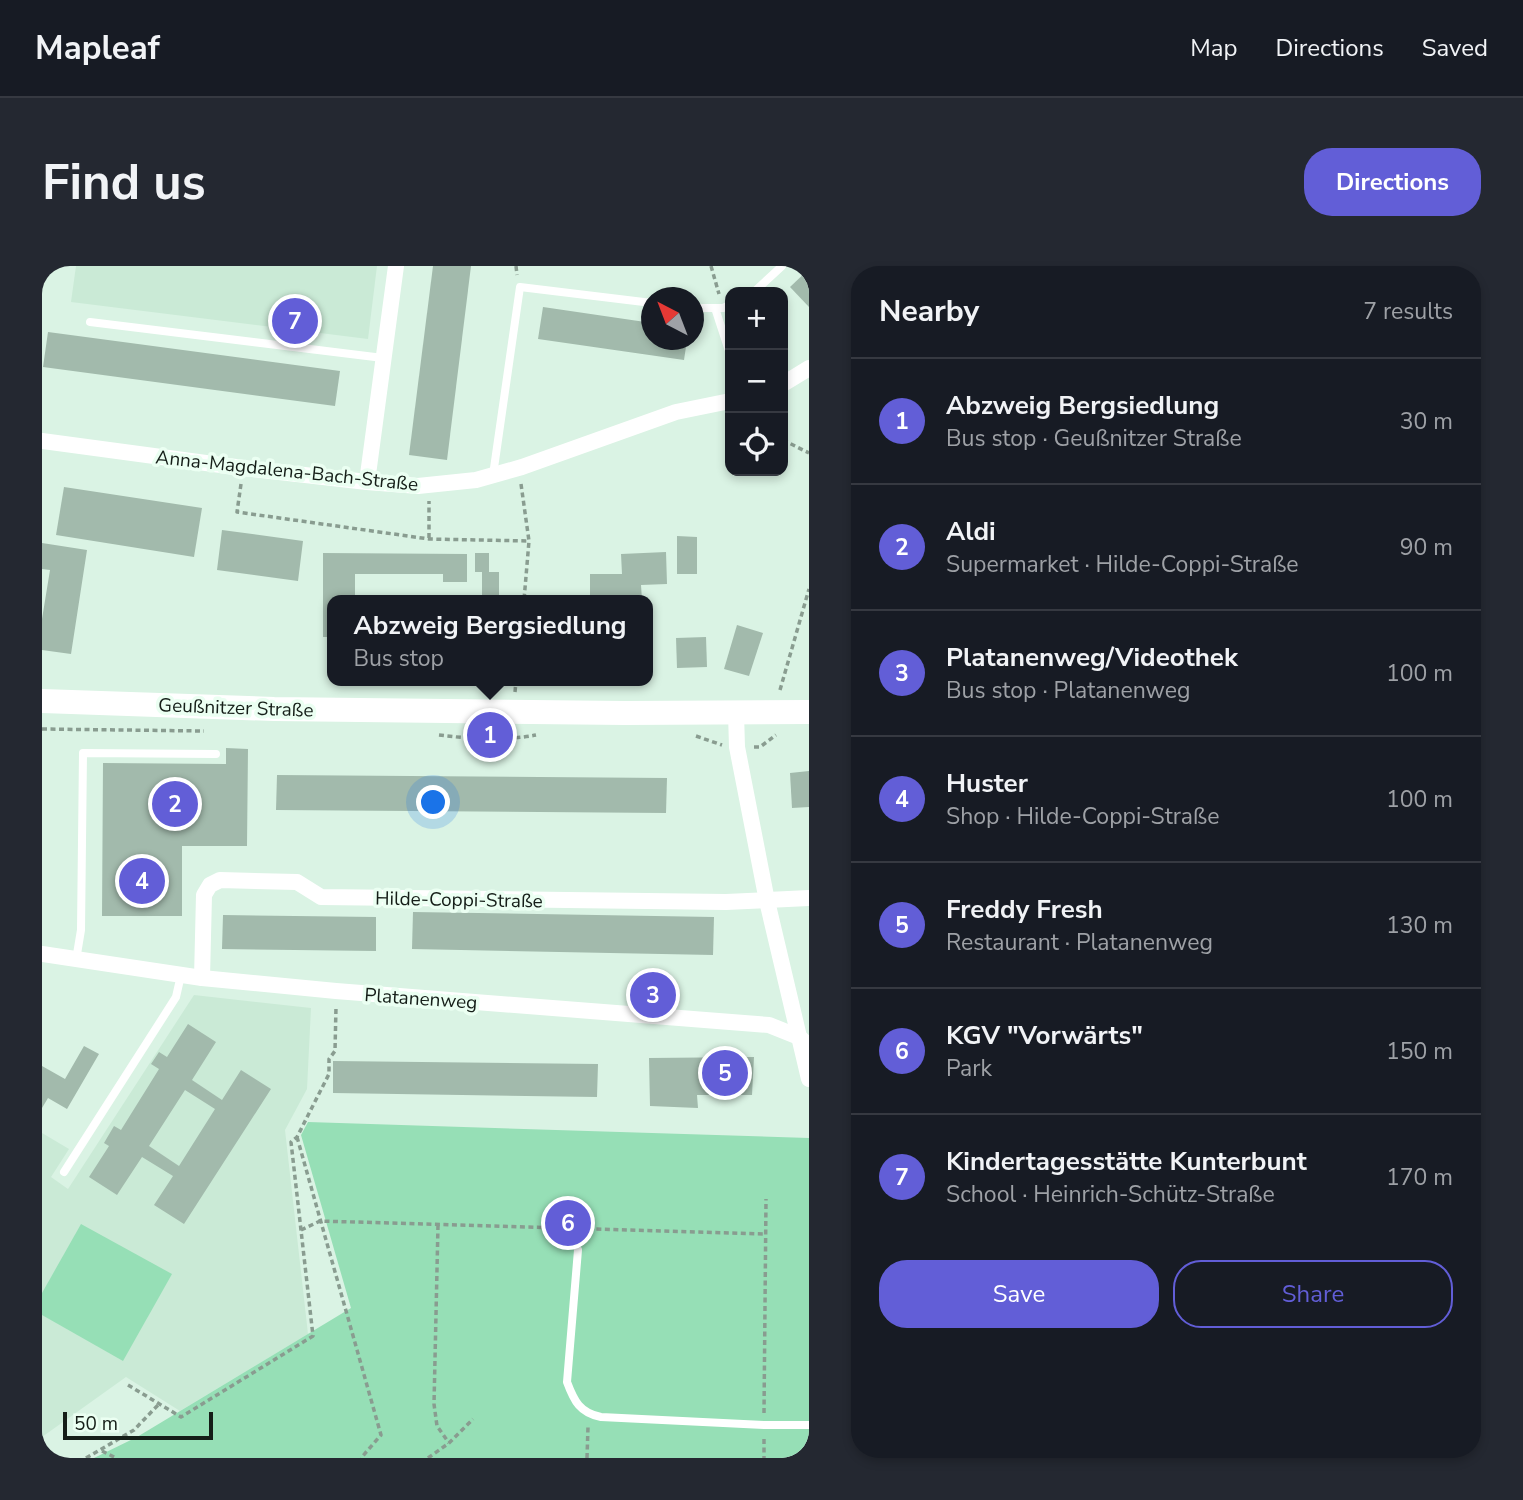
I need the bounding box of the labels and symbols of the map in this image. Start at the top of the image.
north arrow [641,287,704,350]
pin: 7 [272,295,318,347]
street label: Anna-Magdalena-Bach-Straße [154,444,419,498]
street label: Geußnitzer Straße [158,692,314,724]
pin: 1 [467,709,513,761]
pin: 2 [152,778,198,830]
your location [416,785,450,819]
pin: 4 [119,855,165,907]
street label: Hilde-Coppi-Straße [375,886,543,914]
pin: 3 [630,969,676,1021]
street label: Platanenweg [364,982,478,1016]
pin: 5 [702,1047,748,1099]
pin: 6 [545,1197,591,1249]
scale bar [63,1409,214,1441]

